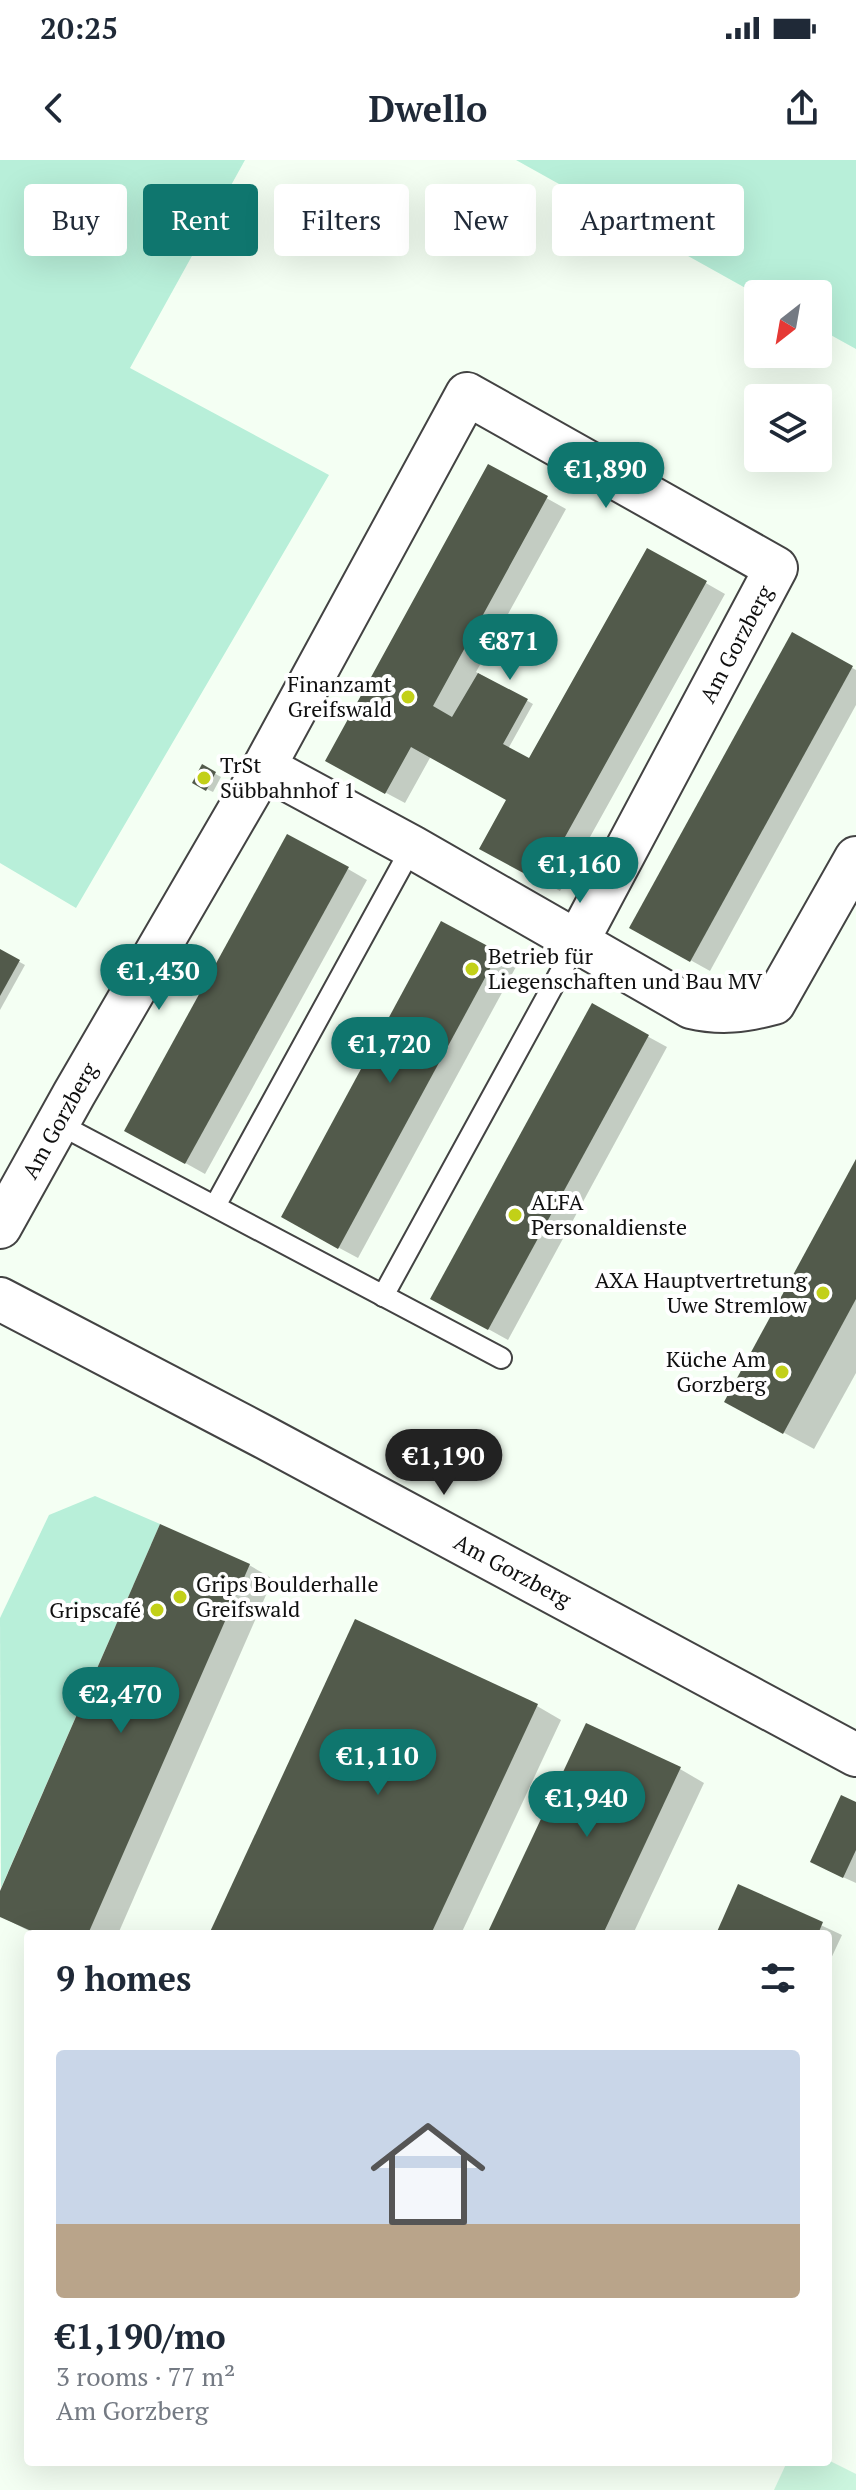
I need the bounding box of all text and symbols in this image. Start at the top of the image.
text: 20:25 [40,8,118,48]
text: Dwello [369,85,487,132]
icon: back [32,86,76,130]
icon: share [780,86,824,130]
chip: Buy [24,184,127,256]
chip: Rent [143,184,258,256]
chip: Filters [274,184,409,256]
chip: New [425,184,536,256]
chip: Apartment [552,184,744,256]
north arrow [744,280,832,368]
map controls [744,280,832,472]
button: layers [744,384,832,472]
pin: €1,890 [541,442,671,510]
text: €1,890 [565,451,647,485]
street label: Am Gorzberg [692,580,779,707]
pin: €871 [463,614,557,682]
text: €871 [481,623,539,657]
place label: Finanzamt Greifswald [287,669,392,723]
marker: Finanzamt Greifswald [399,688,417,706]
place label: TrSt Sübbahnhof 1 [220,750,355,804]
marker: TrSt Sübbahnhof 1 [195,769,213,787]
pin: €1,160 [515,837,645,905]
text: €1,160 [539,846,621,880]
place label: Betrieb für Liegenschaften und Bau MV [488,941,763,995]
pin: €1,430 [94,944,224,1012]
text: €1,430 [118,953,200,987]
marker: Betrieb für Liegenschaften und Bau MV [463,960,481,978]
pin: €1,720 [325,1017,455,1085]
text: €1,720 [349,1026,431,1060]
street label: Am Gorzberg [15,1056,104,1184]
place label: ALFA Personaldienste [531,1187,687,1241]
marker: ALFA Personaldienste [506,1206,524,1224]
place label: AXA Hauptvertretung Uwe Stremlow [595,1265,808,1319]
marker: AXA Hauptvertretung Uwe Stremlow [814,1284,832,1302]
place label: Küche Am Gorzberg [666,1344,766,1398]
marker: Küche Am Gorzberg [773,1363,791,1381]
pin: €1,190 [379,1429,509,1497]
text: €1,190 [403,1438,485,1472]
street label: Am Gorzberg [449,1527,577,1614]
place label: Grips Boulderhalle Greifswald [196,1569,379,1623]
marker: Grips Boulderhalle Greifswald [171,1588,189,1606]
place label: Gripscafé [49,1595,141,1624]
marker: Gripscafé [148,1601,166,1619]
pin: €2,470 [56,1667,186,1735]
text: €2,470 [80,1676,162,1710]
pin: €1,110 [313,1729,443,1797]
text: €1,110 [337,1738,419,1772]
pin: €1,940 [522,1771,652,1839]
text: €1,940 [546,1780,628,1814]
text: 9 homes [56,1956,191,2001]
icon: filters [756,1956,800,2000]
icon: home [356,2102,500,2246]
text: €1,190/mo [56,2314,226,2359]
text: 3 rooms · 77 m² [56,2359,235,2393]
text: Am Gorzberg [56,2393,208,2427]

